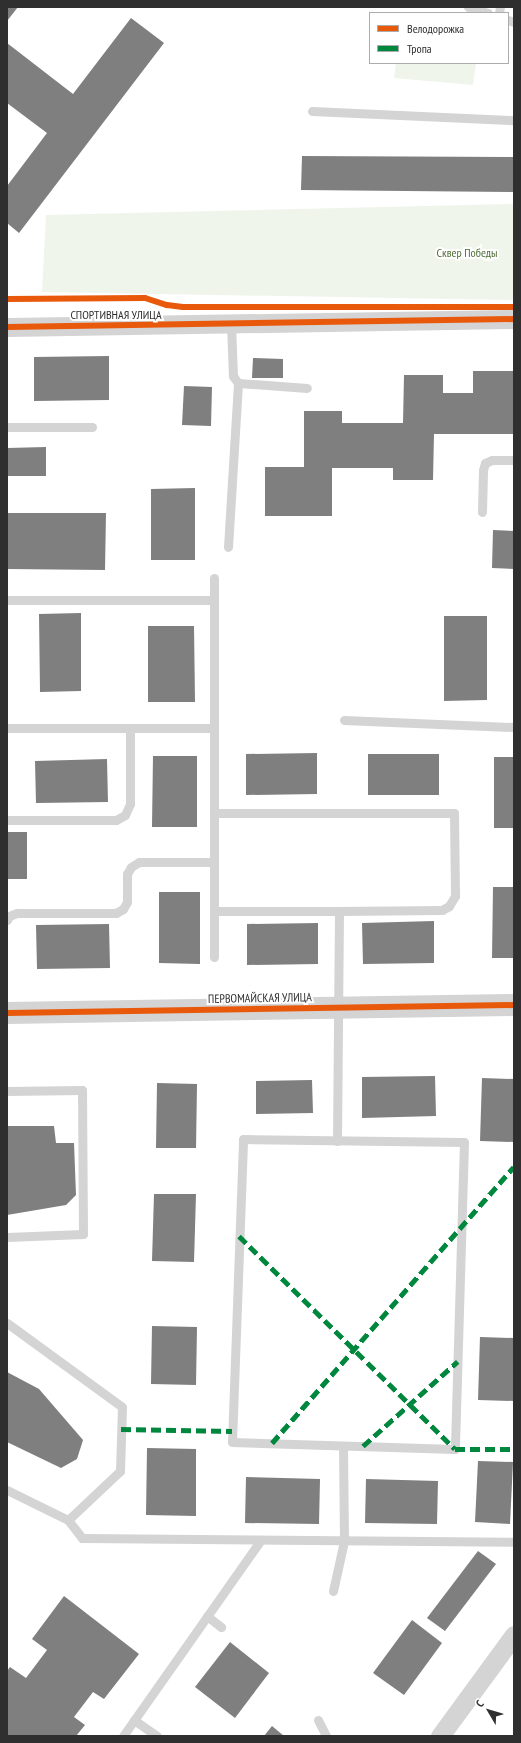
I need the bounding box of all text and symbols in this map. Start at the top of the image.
legend [369,12,509,64]
text: Велодорожка [407,21,464,36]
text: Тропа [407,41,432,56]
park label: Сквер Победы [437,246,497,260]
street label: СПОРТИВНАЯ УЛИЦА [70,308,162,322]
street label: ПЕРВОМАЙСКАЯ УЛИЦА [208,990,312,1006]
north arrow [469,1691,509,1731]
text: С [472,1697,487,1710]

